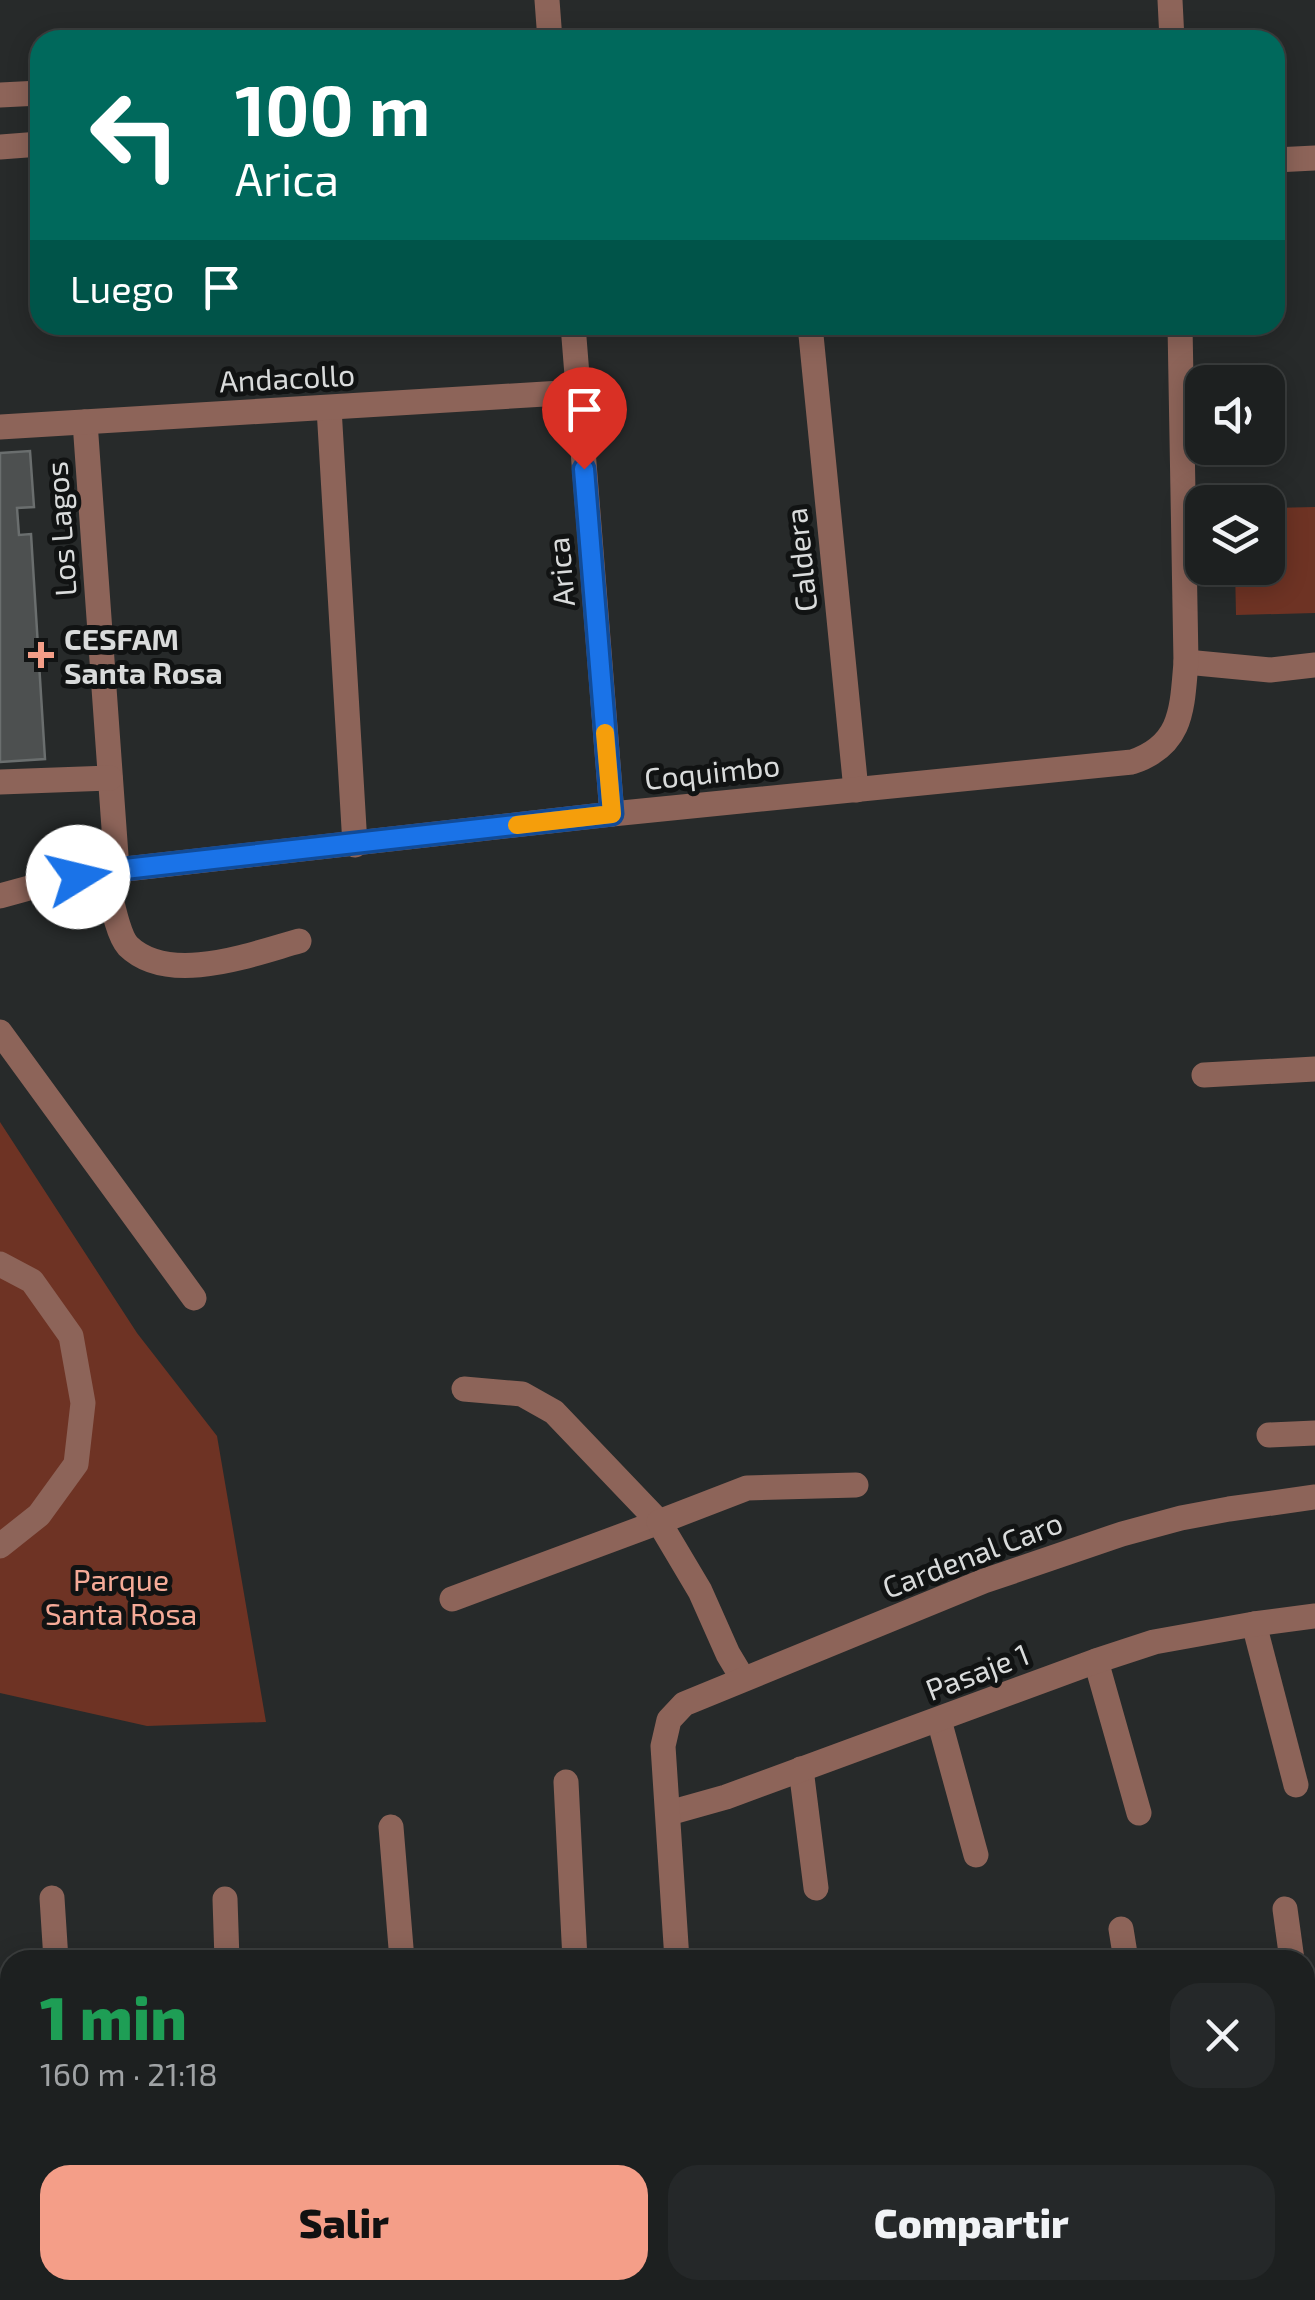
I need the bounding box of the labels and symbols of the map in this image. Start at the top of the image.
street label: Andacollo [218,355,356,399]
pin [542,367,627,470]
street label: Los Lagos [37,460,83,598]
street label: Caldera [777,506,823,614]
street label: Arica [539,536,581,608]
place label: CESFAM Santa Rosa [64,620,223,690]
marker: CESFAM Santa Rosa [28,642,54,668]
street label: Coquimbo [642,746,782,796]
position arrow [26,825,130,929]
street label: Cardenal Caro [877,1503,1067,1605]
park label: Parque Santa Rosa [45,1561,197,1631]
street label: Pasaje 1 [920,1635,1034,1707]

